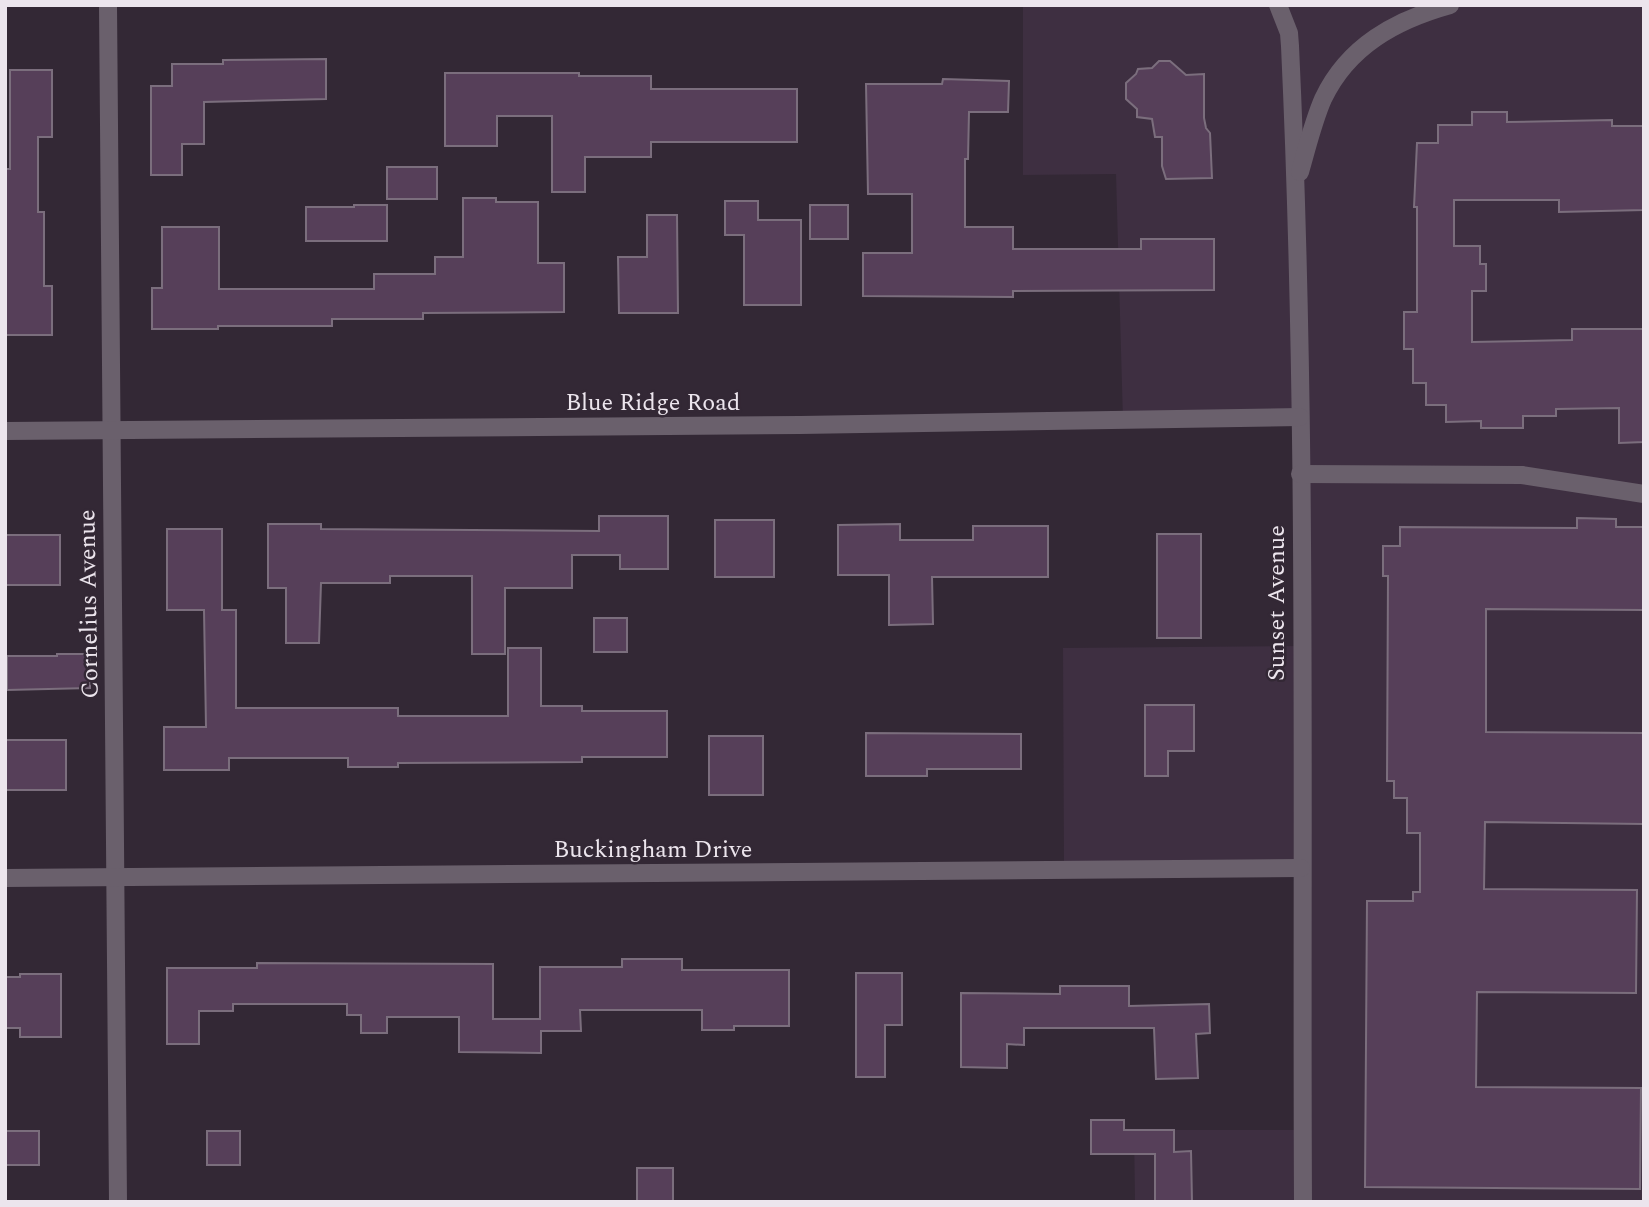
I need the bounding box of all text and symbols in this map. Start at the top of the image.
street label: Blue Ridge Road [565,385,741,421]
street label: Cornelius Avenue [69,509,109,699]
street label: Sunset Avenue [1259,525,1295,681]
street label: Buckingham Drive [554,832,752,868]

